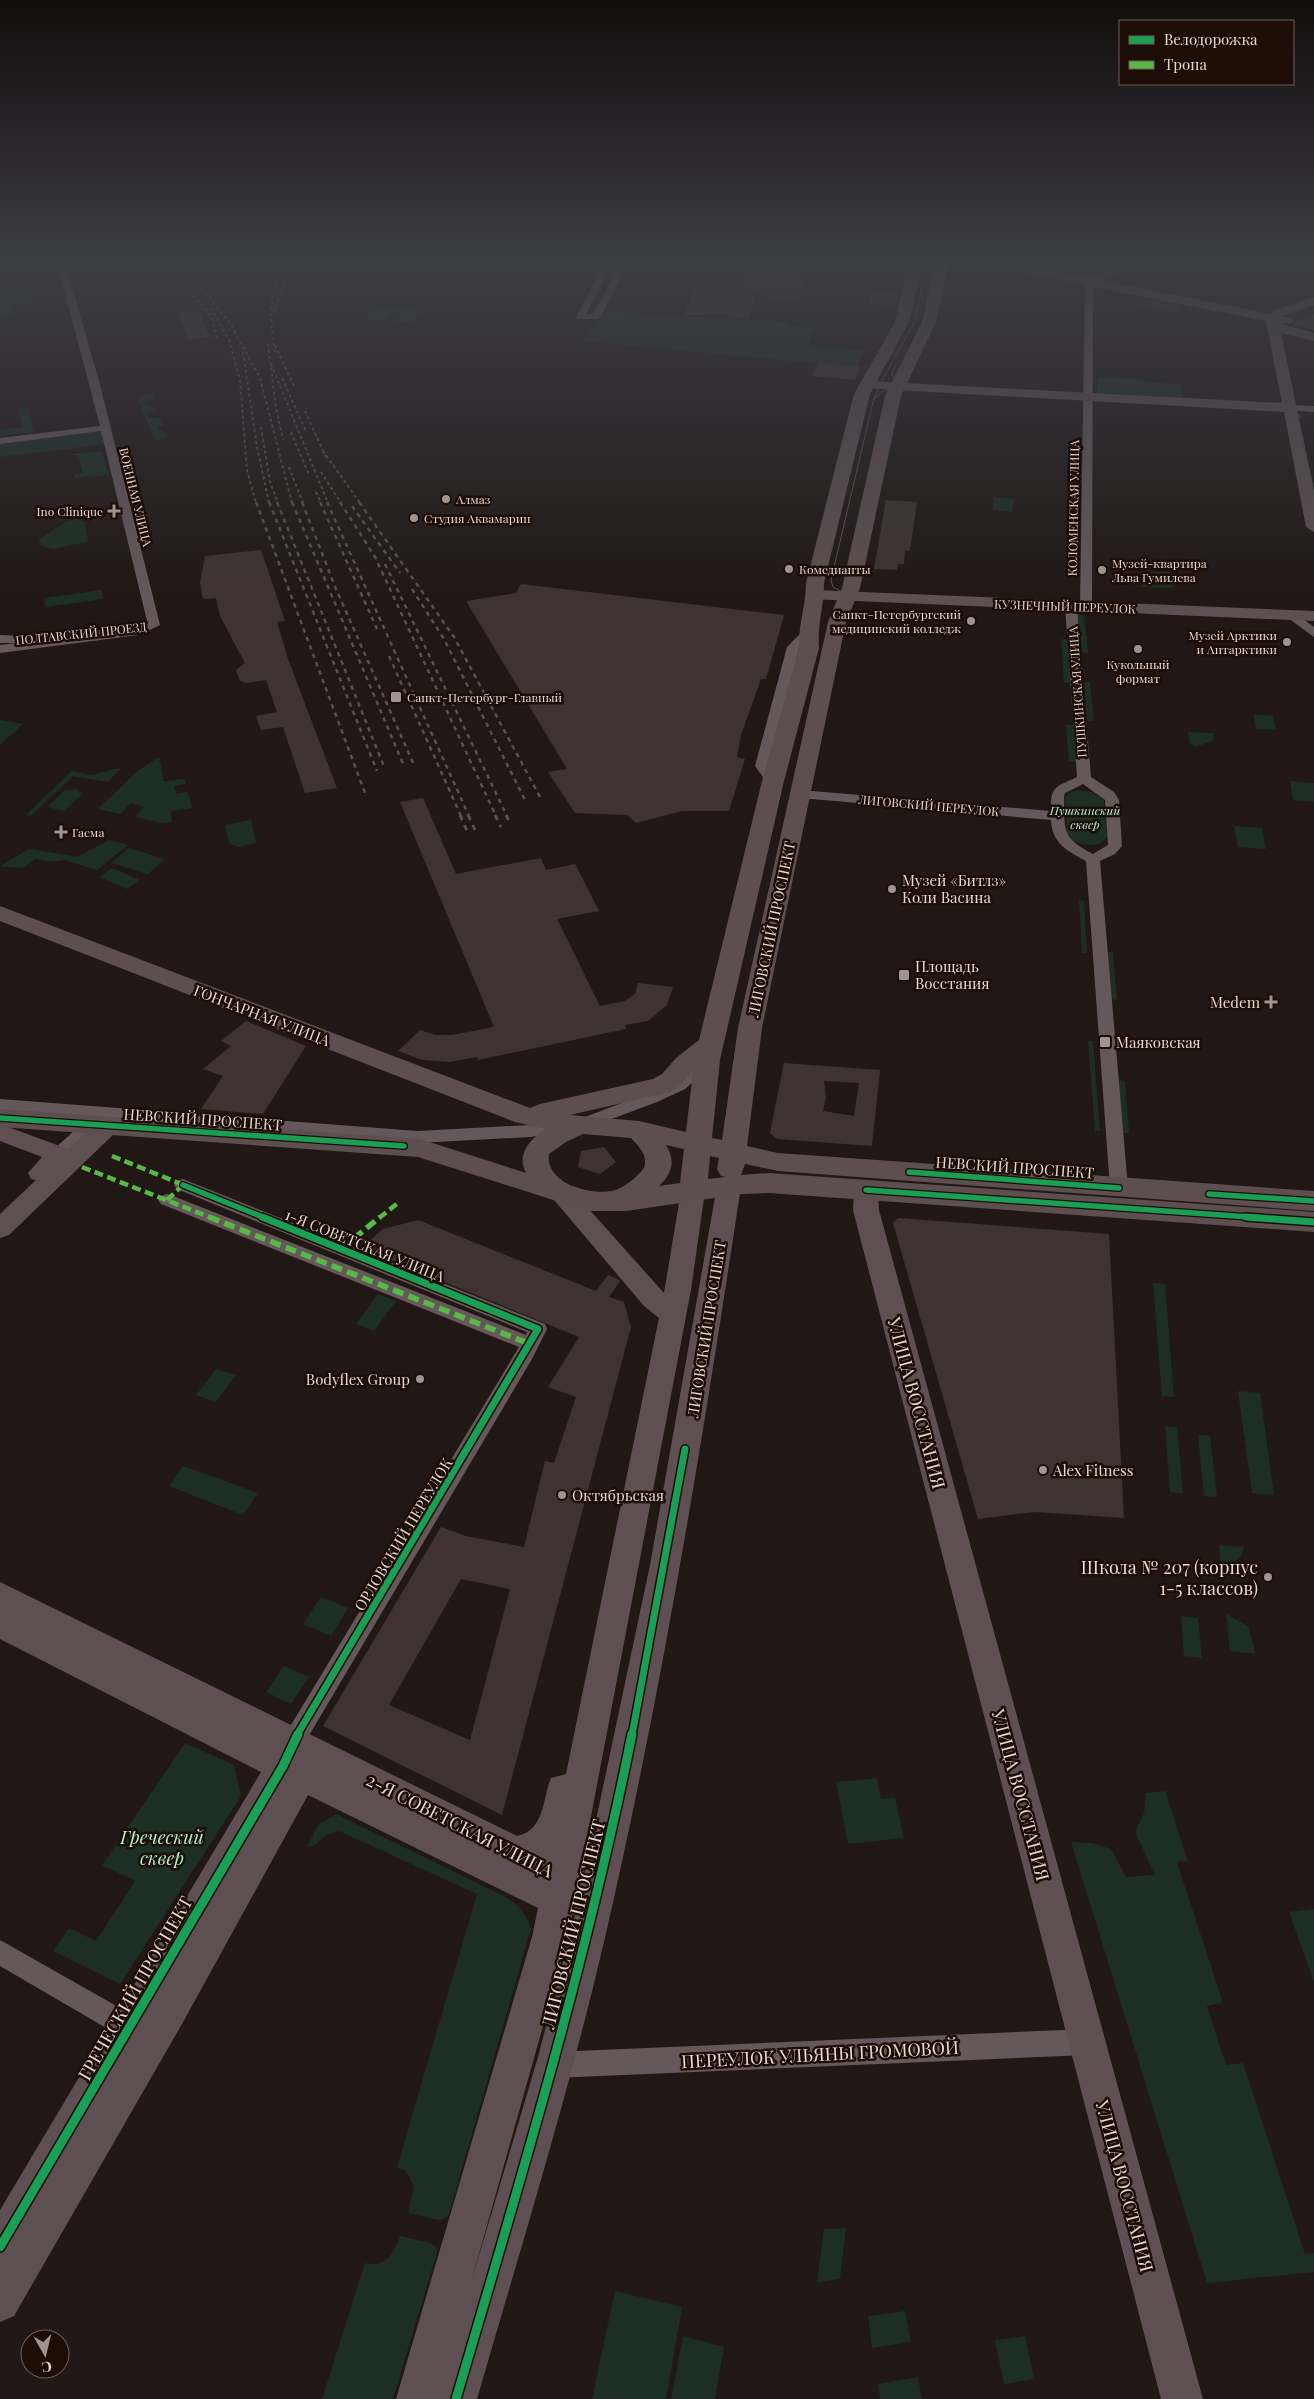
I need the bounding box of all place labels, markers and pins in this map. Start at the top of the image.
place label: Алмаз [455,491,491,507]
marker: Алмаз [440,493,452,505]
place label: Ino Clinique [37,503,103,519]
marker: Ino Clinique [107,504,121,518]
place label: Студия Аквамарин [424,510,531,526]
marker: Студия Аквамарин [408,512,420,524]
place label: Музей-квартира Льва Гумилева [1111,555,1207,585]
place label: Комедианты [799,561,871,577]
marker: Комедианты [783,563,795,575]
marker: Музей-квартира Льва Гумилева [1096,564,1108,576]
place label: Санкт-Петербургский медицинский колледж [832,606,961,636]
marker: Санкт-Петербургский медицинский колледж [965,615,977,627]
place label: Музей Арктики и Антарктики [1189,627,1277,657]
marker: Музей Арктики и Антарктики [1281,636,1293,648]
marker: Кукольный формат [1132,643,1144,655]
place label: Кукольный формат [1106,656,1170,686]
place label: Санкт-Петербург-Главный [407,689,563,705]
marker: Санкт-Петербург-Главный [389,690,403,704]
place label: Гасма [72,824,104,840]
marker: Гасма [54,825,68,839]
place label: Музей «Битлз» Коли Васина [902,870,1006,907]
marker: Музей «Битлз» Коли Васина [886,883,898,895]
place label: Площадь Восстания [915,956,990,993]
marker: Площадь Восстания [897,968,911,982]
place label: Medem [1210,992,1261,1012]
marker: Medem [1264,995,1278,1009]
place label: Маяковская [1116,1032,1201,1052]
marker: Маяковская [1098,1035,1112,1049]
place label: Bodyflex Group [306,1369,410,1389]
marker: Bodyflex Group [414,1373,426,1385]
place label: Alex Fitness [1052,1460,1134,1480]
marker: Alex Fitness [1037,1464,1049,1476]
place label: Октябрьская [572,1485,664,1505]
marker: Октябрьская [556,1489,568,1501]
place label: Школа № 207 (корпус 1-5 классов) [1081,1555,1258,1600]
marker: Школа № 207 (корпус 1-5 классов) [1262,1571,1274,1583]

